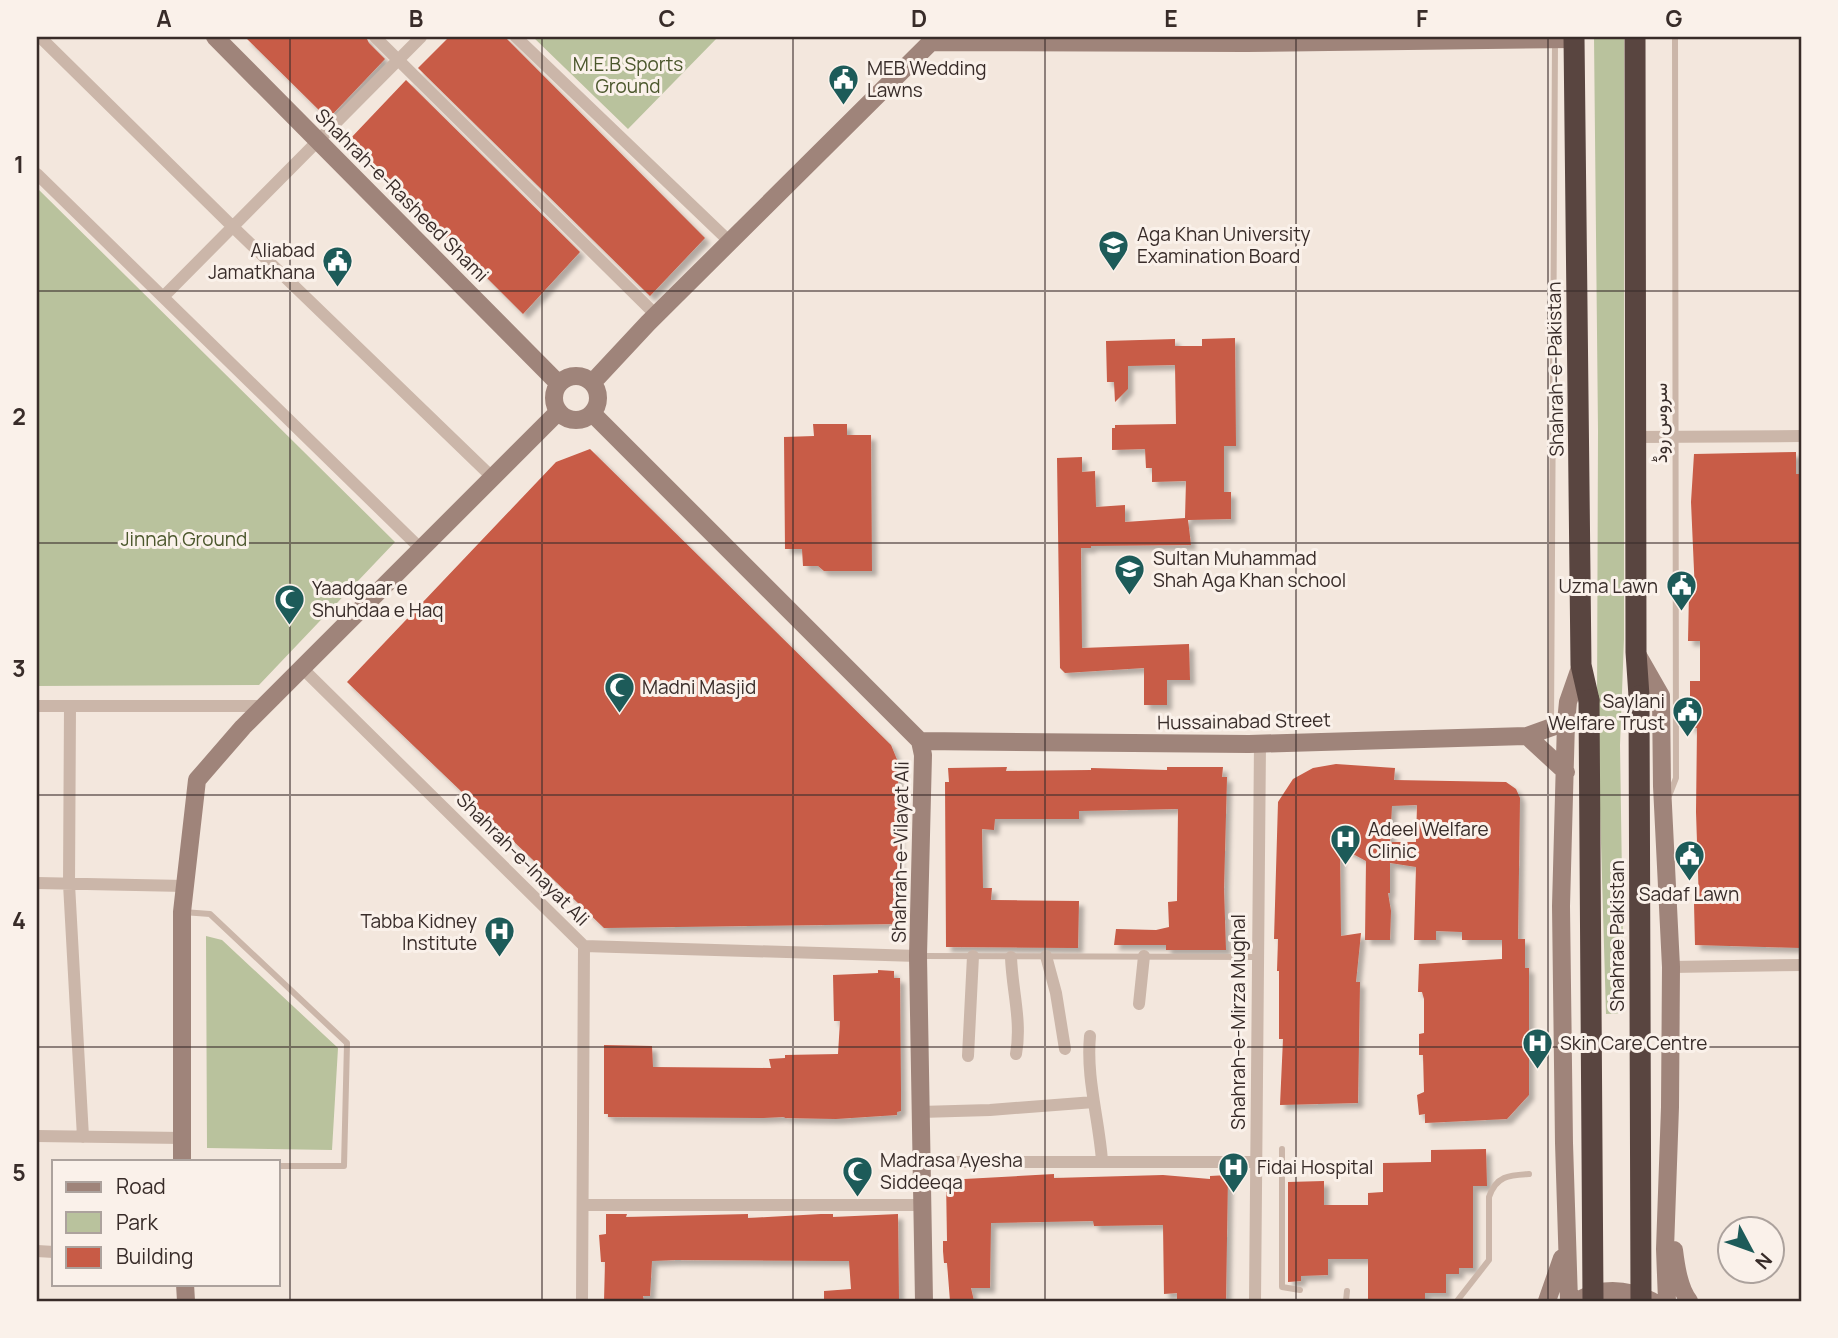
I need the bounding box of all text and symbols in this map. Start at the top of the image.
text: A [156,2,172,34]
text: B [409,2,423,34]
text: C [659,2,676,34]
text: D [911,2,927,34]
text: E [1164,2,1178,34]
text: F [1416,2,1428,34]
text: G [1666,2,1683,34]
park label: M.E.B Sports Ground [573,51,683,99]
place label: MEB Wedding Lawns [867,55,986,103]
public building icon: MEB Wedding Lawns [827,62,861,106]
street label: Shahrah-e-Rasheed Shami [310,103,494,287]
text: 1 [14,148,24,180]
place label: Aga Khan University Examination Board [1137,221,1311,269]
school or university icon: Aga Khan University Examination Board [1097,228,1131,272]
place label: Aliabad Jamatkhana [208,237,315,285]
public building icon: Aliabad Jamatkhana [321,244,355,288]
street label: Shahrah-e-Pakistan [1540,281,1570,457]
street label: سروس روڈ [1647,383,1673,463]
text: 2 [12,400,26,432]
park label: Jinnah Ground [121,526,247,552]
place label: Sultan Muhammad Shah Aga Khan school [1153,545,1346,593]
school or university icon: Sultan Muhammad Shah Aga Khan school [1113,552,1147,596]
public building icon: Uzma Lawn [1664,569,1698,613]
place label: Uzma Lawn [1558,573,1658,599]
place label: Yaadgaar e Shuhdaa e Haq [312,575,443,623]
mosque icon: Yaadgaar e Shuhdaa e Haq [272,582,306,626]
text: 3 [12,652,26,684]
mosque icon: Madni Masjid [602,670,636,714]
place label: Madni Masjid [642,674,756,700]
place label: Saylani Welfare Trust [1548,688,1665,736]
public building icon: Saylani Welfare Trust [1671,695,1705,739]
street label: Hussainabad Street [1157,706,1331,736]
street label: Shahrah-e-Vilayat Ali [885,761,915,943]
street label: Shahrah-e-Inayat Ali [451,787,595,931]
place label: Adeel Welfare Clinic [1368,816,1489,864]
hospital icon: Adeel Welfare Clinic [1328,823,1362,867]
public building icon: Sadaf Lawn [1672,838,1706,882]
street label: Shahrae Pakistan [1604,860,1630,1012]
place label: Sadaf Lawn [1639,881,1739,907]
text: 4 [12,904,26,936]
place label: Tabba Kidney Institute [360,908,477,956]
street label: Shahrah-e-Mirza Mughal [1225,914,1251,1130]
hospital icon: Tabba Kidney Institute [483,915,517,959]
hospital icon: Skin Care Centre [1520,1026,1554,1070]
place label: Skin Care Centre [1560,1030,1707,1056]
place label: Madrasa Ayesha Siddeeqa [880,1147,1023,1195]
hospital icon: Fidai Hospital [1217,1150,1251,1194]
mosque icon: Madrasa Ayesha Siddeeqa [840,1154,874,1198]
place label: Fidai Hospital [1257,1154,1373,1180]
text: 5 [12,1156,26,1188]
legend [52,1160,280,1286]
text: Road [116,1172,166,1200]
text: Park [116,1208,158,1236]
north arrow [1716,1216,1786,1286]
text: Building [116,1242,193,1270]
text: N [1750,1247,1778,1275]

